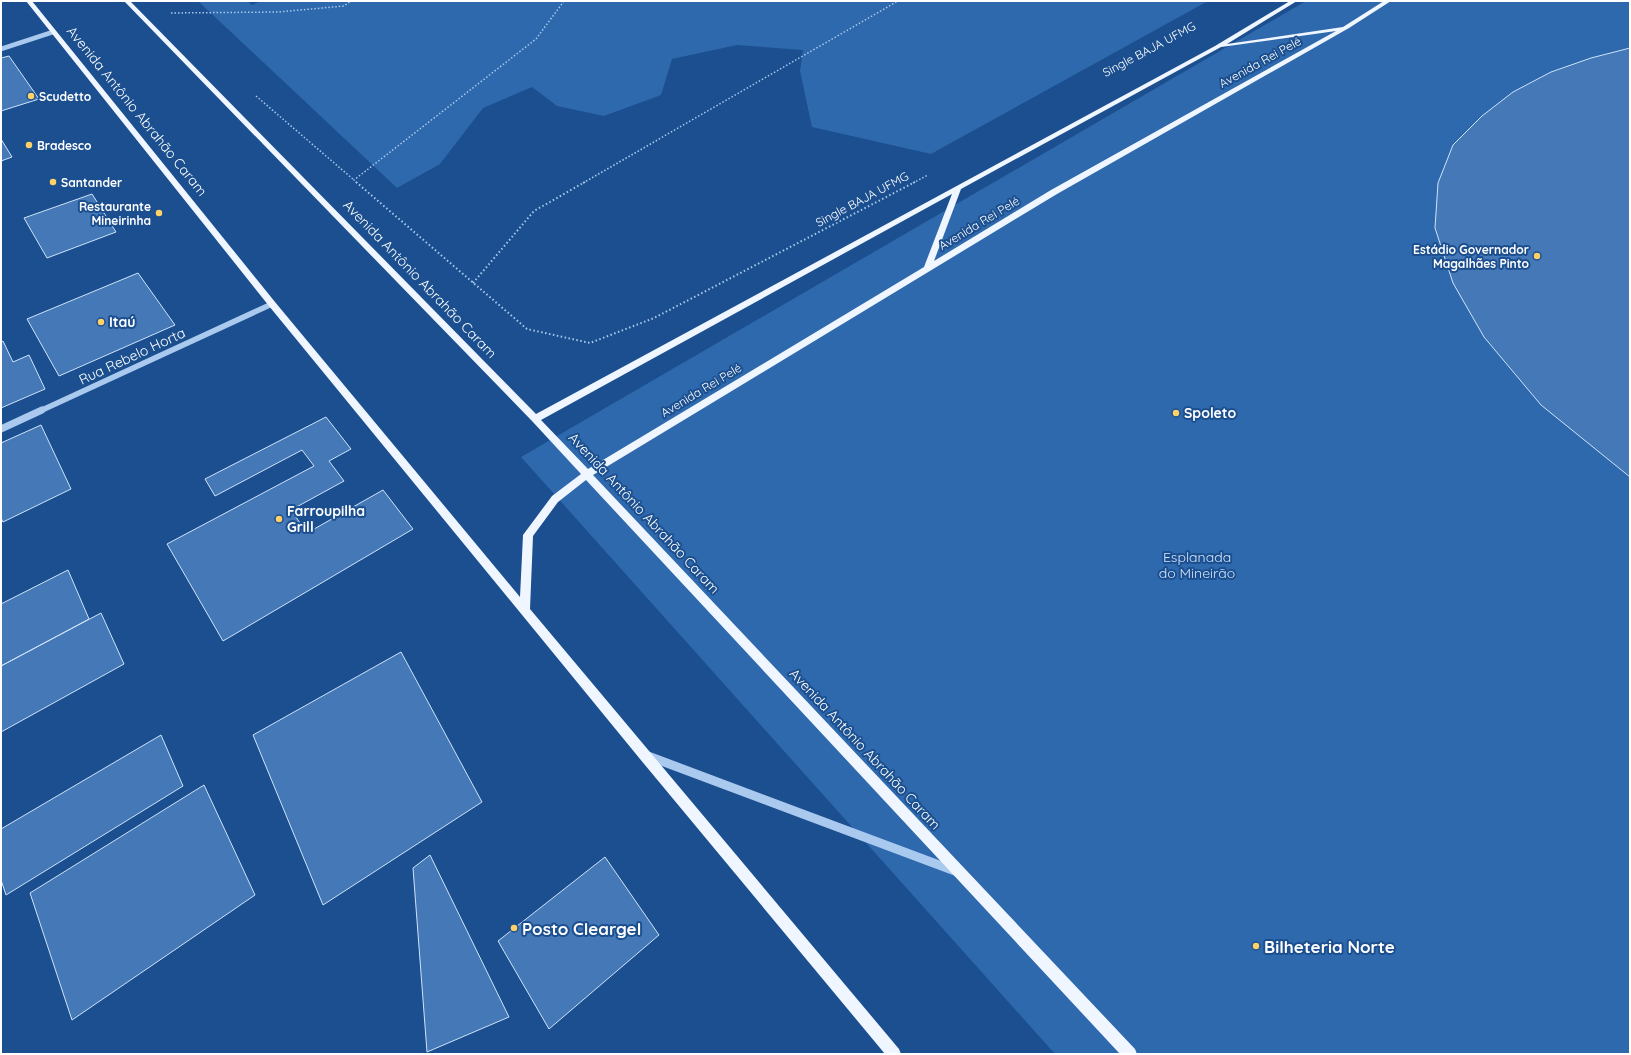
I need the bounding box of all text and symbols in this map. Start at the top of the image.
street label: Single BAJA UFMG [1100,18,1198,80]
street label: Avenida Antônio Abrahão Caram [63,22,211,200]
street label: Avenida Rei Pelé [1216,33,1304,91]
place label: Scudetto [39,89,92,104]
marker: Scudetto [26,91,36,101]
place label: Bradesco [37,138,92,153]
marker: Bradesco [24,140,34,150]
street label: Single BAJA UFMG [813,168,911,230]
place label: Santander [61,175,122,190]
marker: Santander [48,177,58,187]
street label: Avenida Rei Pelé [936,193,1022,253]
street label: Avenida Antônio Abrahão Caram [339,196,501,362]
place label: Restaurante Mineirinha [79,199,151,228]
marker: Restaurante Mineirinha [154,208,164,218]
place label: Estádio Governador Magalhães Pinto [1413,242,1530,271]
marker: Estádio Governador Magalhães Pinto [1532,251,1542,261]
place label: Itaú [109,313,135,331]
marker: Itaú [96,317,106,327]
street label: Rua Rebelo Horta [76,323,188,389]
street label: Avenida Rei Pelé [658,360,744,420]
place label: Spoleto [1184,404,1236,422]
marker: Spoleto [1171,408,1181,418]
street label: Avenida Antônio Abrahão Caram [565,429,723,597]
place label: Farroupilha Grill [287,502,365,536]
marker: Farroupilha Grill [274,514,284,524]
park label: Esplanada do Mineirão [1159,548,1235,582]
street label: Avenida Antônio Abrahão Caram [786,665,944,833]
place label: Posto Cleargel [522,918,641,939]
marker: Posto Cleargel [509,923,519,933]
place label: Bilheteria Norte [1264,936,1395,957]
marker: Bilheteria Norte [1251,941,1261,951]

